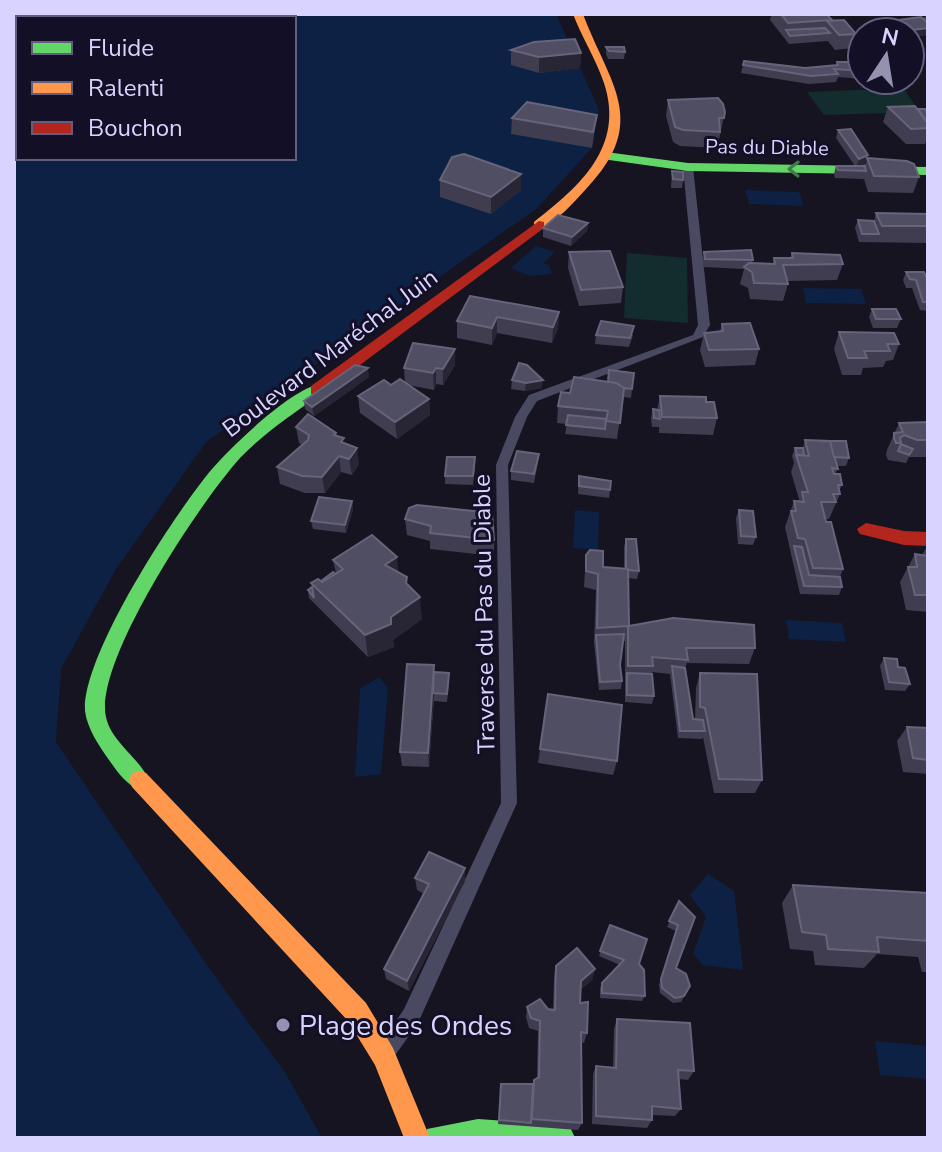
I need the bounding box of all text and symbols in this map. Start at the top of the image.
legend [16,16,296,160]
north arrow [846,16,926,96]
text: N [879,21,901,54]
text: Fluide [88,32,154,64]
text: Ralenti [88,72,164,104]
text: Bouchon [88,112,183,144]
street label: Pas du Diable [705,133,829,162]
one-way arrow [787,161,800,178]
street label: Boulevard Maréchal Juin [216,261,444,445]
street label: Traverse du Pas du Diable [466,474,502,754]
place label: Plage des Ondes [299,1007,512,1045]
marker: Plage des Ondes [274,1016,292,1034]

